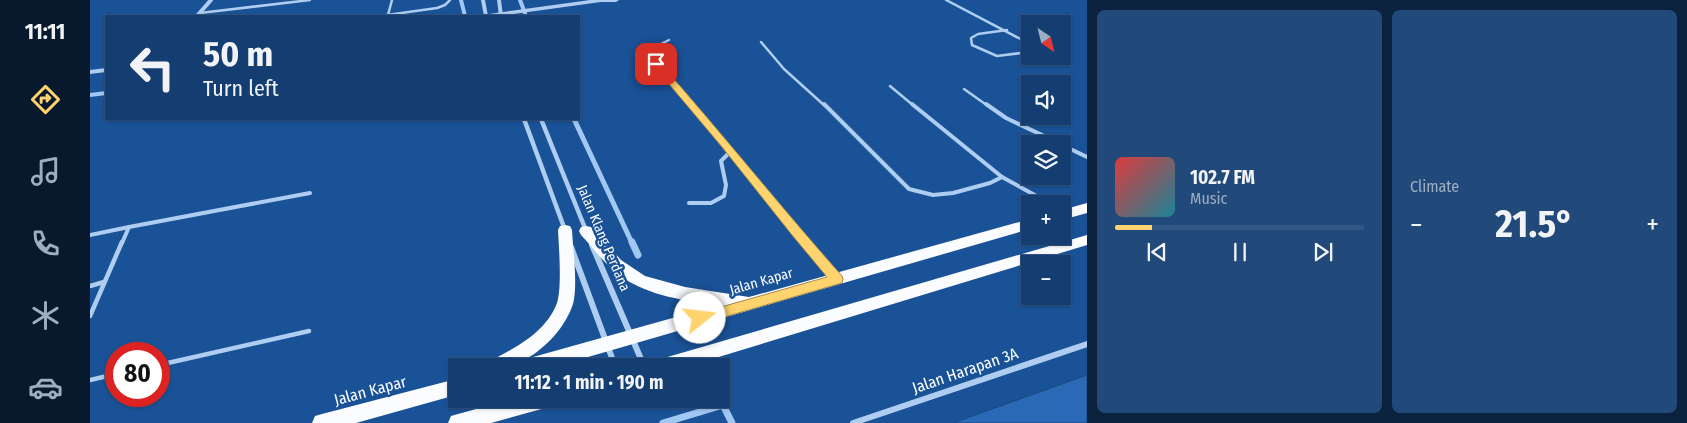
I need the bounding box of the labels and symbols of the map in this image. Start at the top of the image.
north arrow [1021,15,1071,65]
pin [635,43,677,85]
street label: Jalan Klang Perdana [573,183,634,294]
street label: Jalan Kapar [728,264,795,299]
position arrow [673,291,725,343]
speed limit sign: 80 [105,342,170,407]
street label: Jalan Harapan 3A [910,343,1021,397]
street label: Jalan Kapar [332,372,409,409]

